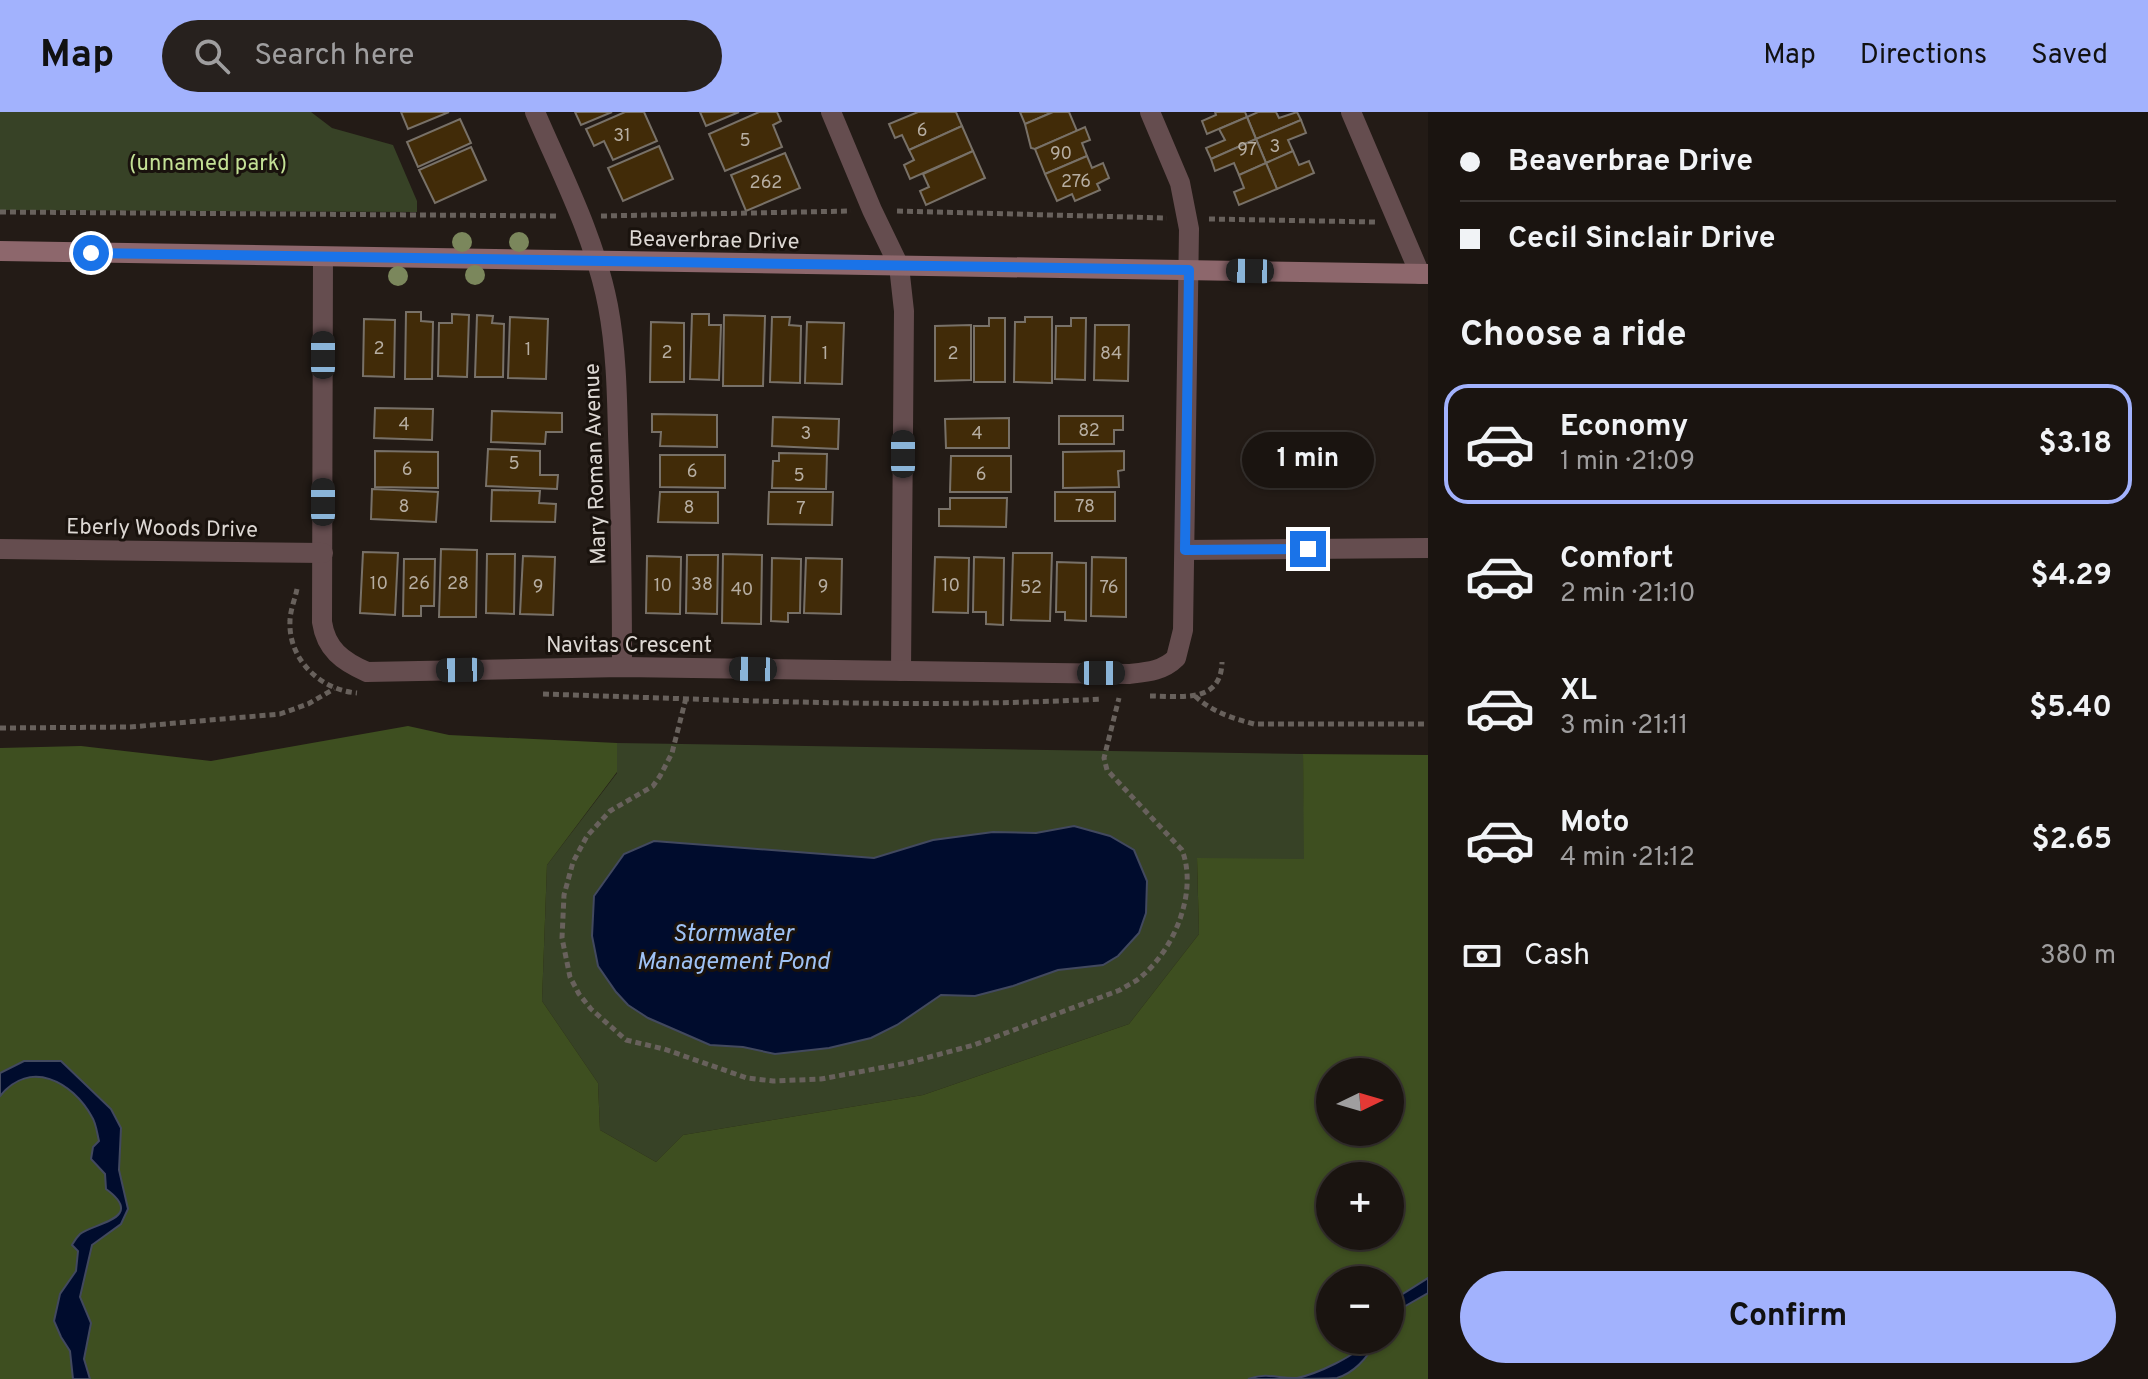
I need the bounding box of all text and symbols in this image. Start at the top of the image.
search box [162,20,722,92]
text: Map [40,32,114,81]
icon: search [190,34,234,78]
text: Search here [254,38,414,75]
text: Map [1763,38,1816,74]
text: Directions [1860,38,1987,74]
text: Saved [2031,38,2108,74]
house number: 6 [917,120,927,143]
house number: 31 [613,125,631,148]
house number: 5 [739,130,751,153]
house number: 3 [1270,136,1280,159]
house number: 97 [1237,139,1257,162]
house number: 90 [1050,143,1072,166]
text: Beaverbrae Drive [1508,144,1753,181]
park label: (unnamed park) [129,151,287,178]
house number: 276 [1061,171,1091,194]
house number: 262 [750,172,782,195]
text: Cecil Sinclair Drive [1508,221,1775,258]
street label: Beaverbrae Drive [628,227,800,256]
route start [73,235,109,271]
car [1226,259,1274,283]
text: Choose a ride [1460,313,1686,359]
car [311,331,335,379]
house number: 2 [373,338,385,361]
house number: 1 [525,339,531,362]
house number: 2 [661,342,673,365]
house number: 1 [822,343,828,366]
house number: 2 [947,343,959,366]
house number: 84 [1100,343,1122,366]
street label: Mary Roman Avenue [579,363,614,565]
icon: car [1464,408,1536,480]
text: Economy [1560,409,1688,446]
house number: 4 [398,414,410,437]
house number: 82 [1078,420,1100,443]
house number: 3 [801,423,811,446]
house number: 4 [971,423,983,446]
text: $3.18 [2038,426,2112,463]
car [891,430,915,478]
callout: 1 min [1242,433,1374,489]
text: 1 min [1277,443,1339,476]
text: 1 min · 21:09 [1560,446,1695,479]
house number: 5 [508,453,520,476]
house number: 6 [402,459,412,482]
house number: 6 [687,461,697,484]
house number: 6 [976,464,986,487]
house number: 5 [793,465,805,488]
car [311,478,335,526]
house number: 8 [399,496,410,519]
house number: 78 [1075,496,1095,519]
house number: 8 [684,497,695,520]
house number: 7 [796,498,806,521]
street label: Eberly Woods Drive [66,514,258,545]
route end [1290,531,1326,567]
icon: car [1464,540,1536,612]
text: Comfort [1560,541,1673,578]
text: $4.29 [2031,558,2112,595]
house number: 10 [370,573,388,596]
house number: 26 [408,573,430,596]
house number: 28 [447,573,469,596]
house number: 38 [691,574,713,597]
house number: 10 [654,575,672,598]
house number: 10 [942,575,960,598]
house number: 9 [533,576,543,599]
house number: 9 [818,576,828,599]
house number: 52 [1020,577,1042,600]
house number: 76 [1099,577,1119,600]
text: 2 min · 21:10 [1560,578,1695,611]
house number: 40 [731,579,753,602]
street label: Navitas Crescent [546,633,712,660]
car [729,657,777,681]
car [436,658,484,682]
car [1077,661,1125,685]
icon: car [1464,672,1536,744]
text: XL [1560,673,1597,710]
text: $5.40 [2029,690,2112,727]
text: 3 min · 21:11 [1560,710,1688,743]
icon: car [1464,804,1536,876]
text: Moto [1560,805,1630,842]
text: $2.65 [2031,822,2112,859]
text: 4 min · 21:12 [1560,842,1695,875]
water label: Stormwater Management Pond [637,920,831,978]
icon: cash [1460,934,1504,978]
text: Cash [1524,938,1590,975]
text: 380 m [2040,940,2116,973]
north arrow [1316,1058,1404,1146]
map controls [1316,1058,1404,1354]
button: + [1316,1162,1404,1250]
button: − [1316,1266,1404,1354]
button: Confirm [1460,1271,2116,1363]

